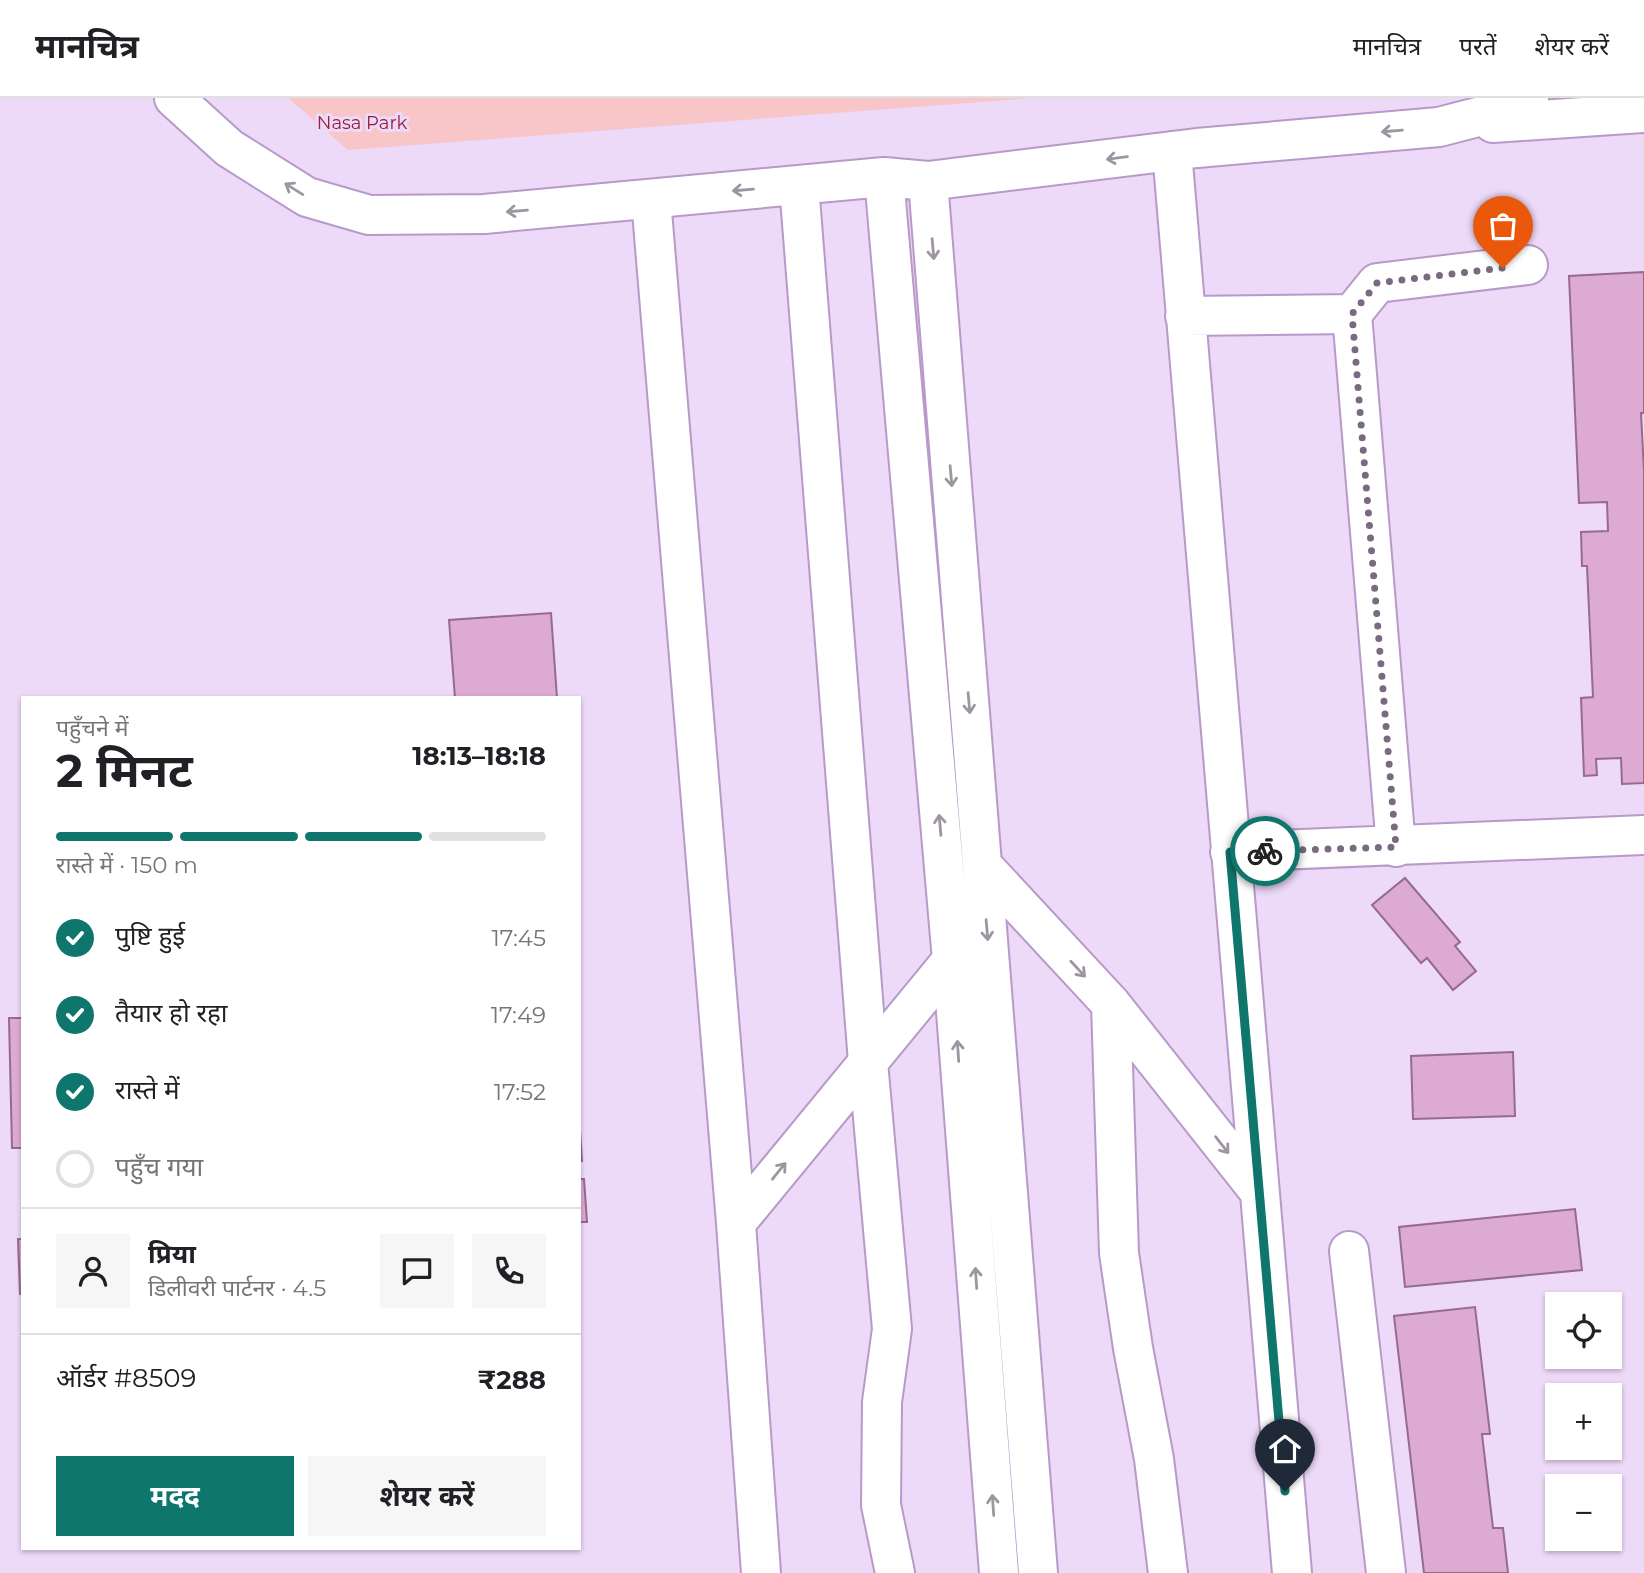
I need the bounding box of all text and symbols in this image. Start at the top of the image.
text: मानचित्र [35,26,139,66]
text: मानचित्र [1353,32,1421,61]
text: परतें [1459,32,1496,61]
text: शेयर करें [1534,32,1609,61]
park label: Nasa Park [317,112,407,134]
one-way arrow [1381,125,1404,138]
one-way arrow [1106,151,1129,164]
one-way arrow [285,181,305,195]
one-way arrow [732,184,755,197]
pin [1473,196,1533,268]
one-way arrow [506,205,528,218]
icon: bag [1484,207,1522,245]
one-way arrow [927,237,940,260]
one-way arrow [945,464,958,487]
one-way arrow [963,691,976,714]
text: पहुँचने में [56,714,128,742]
text: 18:13–18:18 [412,740,546,772]
text: 2 मिनट [56,742,193,799]
one-way arrow [933,814,946,836]
courier [1230,816,1300,886]
icon: bike [1246,832,1284,870]
text: रास्ते में · 150 m [56,851,198,879]
one-way arrow [981,918,994,940]
icon: check [56,919,94,957]
text: पुष्टि हुई [115,920,185,952]
text: 17:45 [492,924,546,952]
one-way arrow [1070,960,1087,977]
icon: check [56,996,94,1034]
text: तैयार हो रहा [115,997,228,1029]
text: 17:49 [491,1001,546,1029]
one-way arrow [952,1040,965,1063]
icon: check [56,1073,94,1111]
text: रास्ते में [115,1074,180,1106]
text: 17:52 [494,1078,546,1106]
one-way arrow [1215,1135,1230,1153]
text: पहुँच गया [115,1151,203,1183]
one-way arrow [771,1162,787,1180]
button: person [56,1234,130,1308]
button: chat [380,1234,454,1308]
button: phone [472,1234,546,1308]
text: प्रिया [148,1238,196,1270]
one-way arrow [969,1267,982,1290]
text: डिलीवरी पार्टनर · 4.5 [148,1274,326,1302]
map controls [1545,1292,1622,1551]
button: locate [1545,1292,1622,1369]
text: ऑर्डर #8509 [56,1362,196,1394]
text: ₹288 [478,1364,546,1396]
button: + [1545,1383,1622,1460]
pin [1255,1419,1315,1491]
icon: home [1266,1430,1304,1468]
button: मदद [56,1456,294,1536]
button: शेयर करें [308,1456,546,1536]
button: − [1545,1474,1622,1551]
one-way arrow [986,1494,999,1517]

